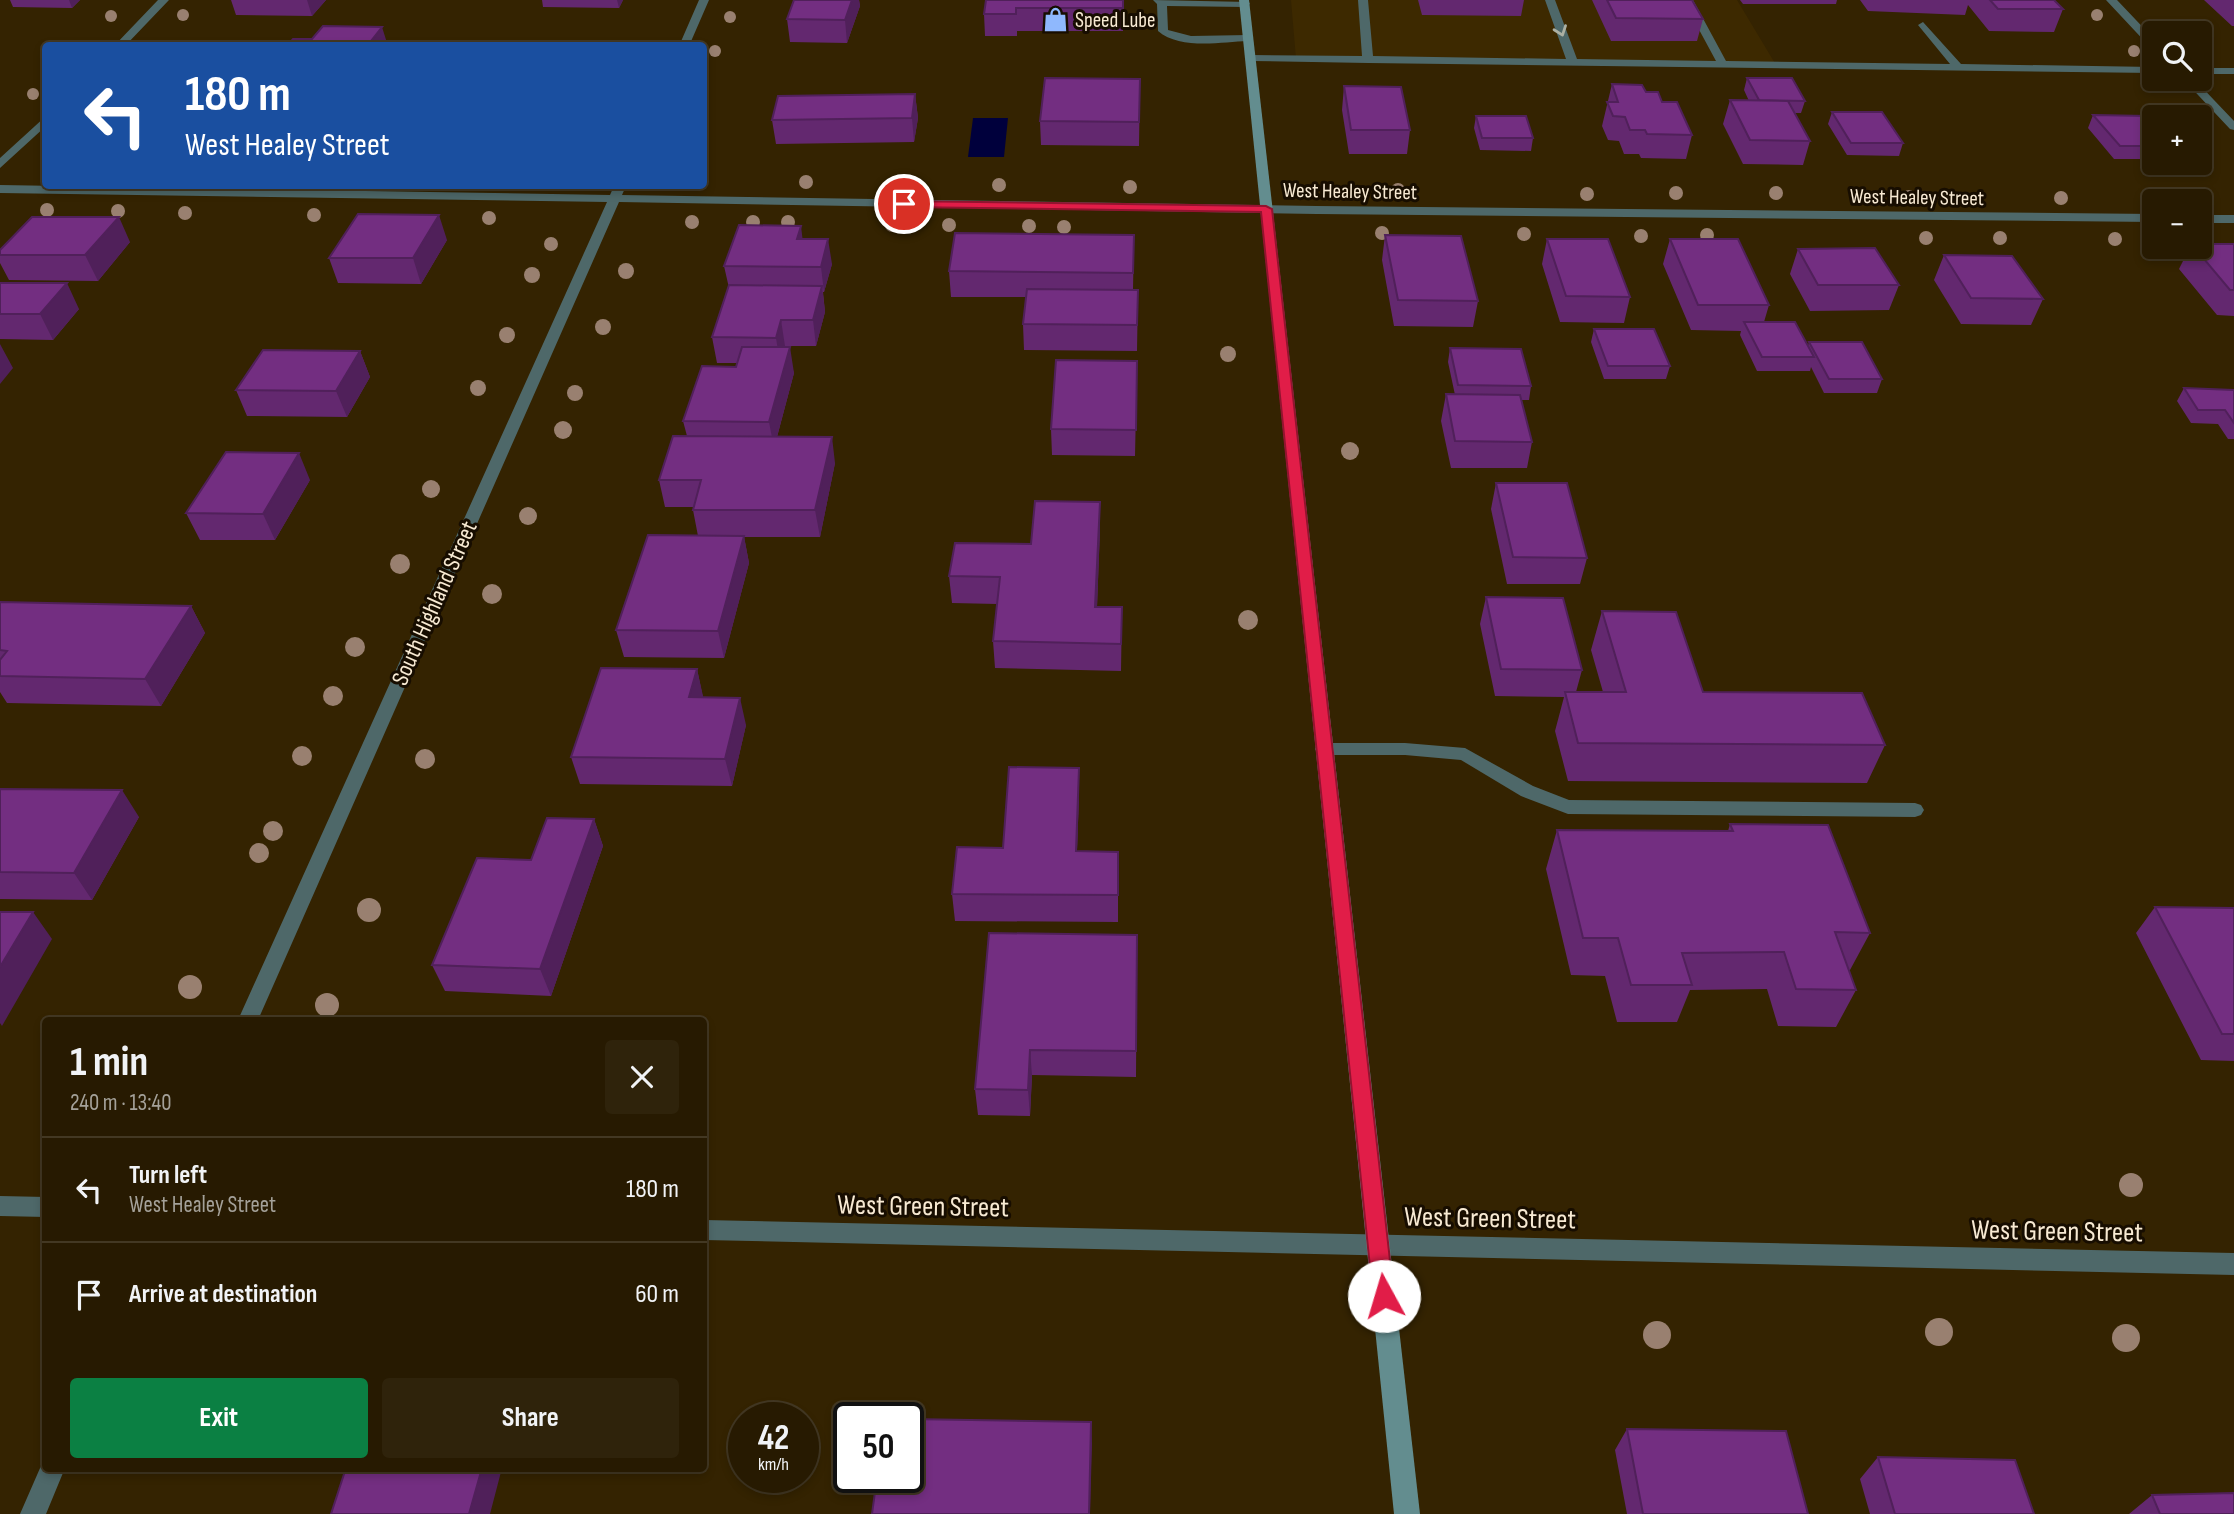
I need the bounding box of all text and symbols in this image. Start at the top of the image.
shop icon: Speed Lube [1041,6,1069,34]
place label: Speed Lube [1075,8,1155,33]
map controls [2142,21,2212,259]
button: search [2142,21,2212,91]
one-way arrow [1553,25,1567,37]
text: 180 m [185,66,291,125]
icon: left [70,70,161,161]
button: + [2142,105,2212,175]
text: West Healey Street [185,126,389,165]
pin [874,174,934,234]
street label: West Healey Street [1283,178,1417,205]
street label: West Healey Street [1850,184,1984,211]
icon: arrive [885,185,923,223]
button: − [2142,189,2212,259]
street label: South Highland Street [385,517,484,690]
text: 1 min [70,1037,148,1088]
button: close [605,1040,679,1114]
text: 240 m · 13:40 [70,1089,171,1117]
text: Turn left [129,1160,207,1191]
icon: left [70,1171,108,1209]
text: 180 m [626,1174,679,1205]
street label: West Green Street [837,1189,1009,1224]
text: West Healey Street [129,1191,276,1219]
street label: West Green Street [1404,1201,1576,1236]
street label: West Green Street [1971,1214,2143,1249]
position arrow [1347,1259,1421,1333]
icon: arrive [70,1276,108,1314]
text: Arrive at destination [129,1279,317,1310]
text: 60 m [635,1279,679,1310]
button: Exit [70,1378,368,1458]
button: Share [382,1378,679,1458]
speed limit sign: 50 [833,1402,924,1493]
text: 42 [758,1417,789,1460]
text: km/h [758,1454,789,1475]

